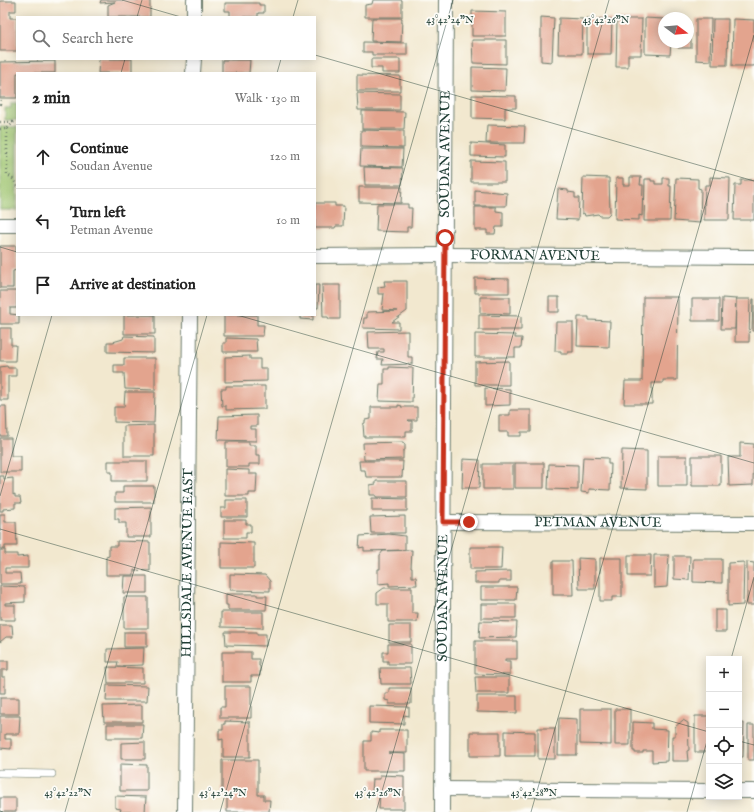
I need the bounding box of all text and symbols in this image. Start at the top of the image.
north arrow [658,12,694,48]
text: 43°42'24"N [426,14,474,27]
text: 43°42'26"N [583,14,630,27]
search box [16,16,316,60]
icon: search [30,27,52,49]
text: Search here [62,29,133,48]
text: 2 min [32,88,70,109]
text: Walk · 130 m [235,90,300,107]
street label: SOUDAN AVENUE [436,90,455,218]
text: Continue [70,139,128,158]
icon: ahead [32,146,54,168]
text: 120 m [270,148,300,165]
text: Soudan Avenue [70,158,152,175]
text: Turn left [70,203,126,222]
icon: left [32,210,54,232]
text: 10 m [276,212,300,229]
text: Petman Avenue [70,222,153,239]
route start [436,229,454,247]
street label: FORMAN AVENUE [470,246,600,265]
icon: arrive [32,274,54,296]
text: Arrive at destination [70,275,196,294]
street label: HILLSDALE AVENUE EAST [178,467,197,658]
route end [460,513,478,531]
street label: PETMAN AVENUE [534,513,662,532]
street label: SOUDAN AVENUE [434,534,452,662]
map controls [706,656,742,800]
button: + [706,656,742,692]
button: − [706,692,742,728]
button: locate [706,728,742,764]
button: layers [706,764,742,800]
text: 43°42'22"N [44,787,92,800]
text: 43°42'24"N [199,787,247,800]
text: 43°42'26"N [355,787,402,800]
text: 43°42'28"N [511,787,558,800]

